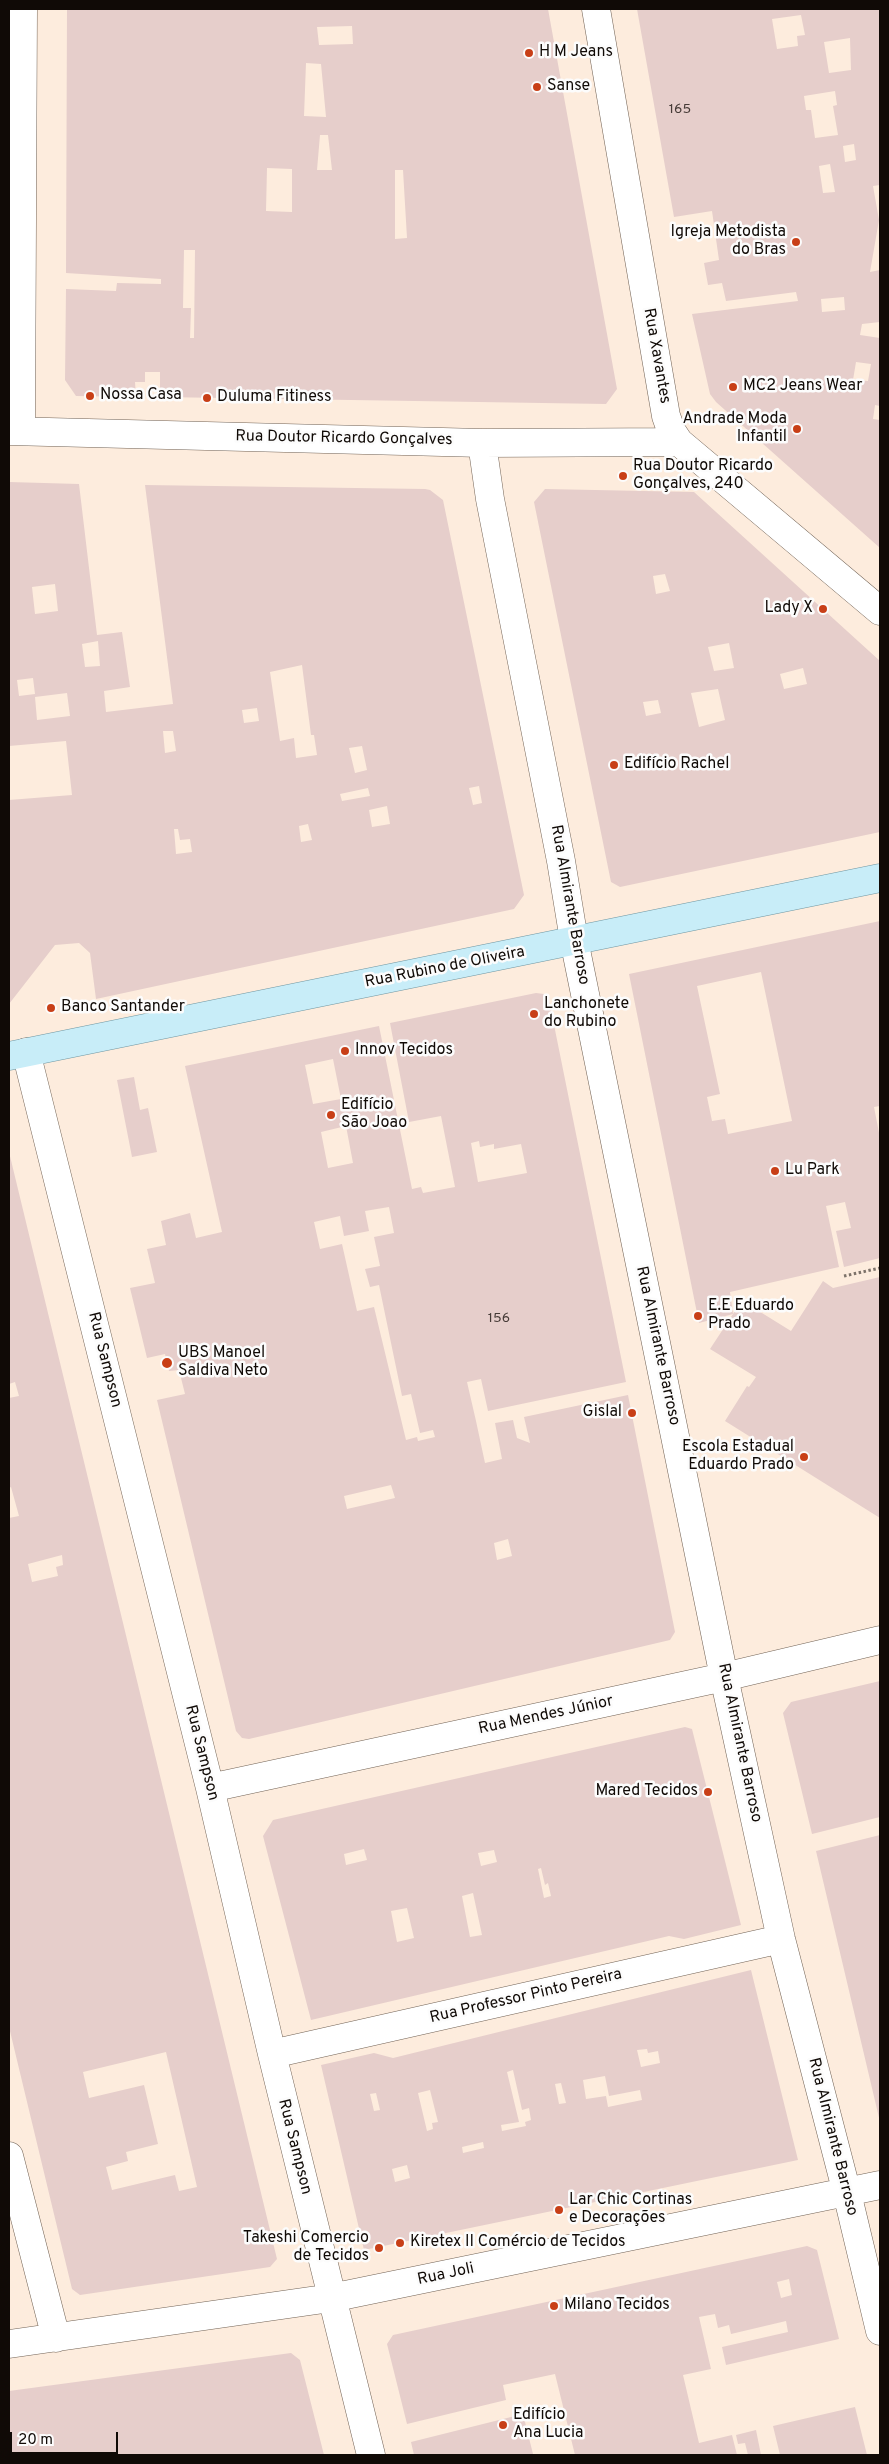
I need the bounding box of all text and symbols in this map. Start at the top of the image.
place label: H M Jeans [539,43,613,63]
marker: H M Jeans [523,47,535,59]
place label: Sanse [547,77,590,97]
marker: Sanse [531,81,543,93]
house number: 165 [669,102,691,118]
place label: Igreja Metodista do Bras [671,223,786,261]
marker: Igreja Metodista do Bras [790,236,802,248]
street label: Rua Xavantes [638,307,674,405]
place label: MC2 Jeans Wear [743,377,862,397]
marker: MC2 Jeans Wear [727,381,739,393]
place label: Nossa Casa [100,386,182,406]
place label: Duluma Fitiness [217,388,332,408]
marker: Nossa Casa [84,390,96,402]
marker: Duluma Fitiness [201,392,213,404]
place label: Andrade Moda Infantil [682,410,787,448]
marker: Andrade Moda Infantil [791,423,803,435]
street label: Rua Doutor Ricardo Gonçalves [235,428,453,450]
place label: Rua Doutor Ricardo Gonçalves, 240 [633,457,773,495]
marker: Rua Doutor Ricardo Gonçalves, 240 [617,470,629,482]
place label: Lady X [765,599,813,619]
marker: Lady X [817,603,829,615]
place label: Edifício Rachel [624,755,729,775]
marker: Edifício Rachel [608,759,620,771]
street label: Rua Almirante Barroso [545,823,593,987]
street label: Rua Rubino de Oliveira [363,943,527,993]
place label: Lanchonete do Rubino [544,995,629,1033]
place label: Banco Santander [61,998,185,1018]
marker: Banco Santander [45,1002,57,1014]
marker: Lanchonete do Rubino [528,1008,540,1020]
place label: Innov Tecidos [355,1041,453,1061]
marker: Innov Tecidos [339,1045,351,1057]
place label: Edifício São Joao [341,1096,407,1134]
marker: Edifício São Joao [325,1109,337,1121]
place label: Lu Park [785,1161,840,1181]
marker: Lu Park [769,1165,781,1177]
street label: Rua Almirante Barroso [631,1265,683,1427]
place label: E.E Eduardo Prado [708,1297,794,1335]
street label: Rua Sampson [83,1310,125,1410]
marker: E.E Eduardo Prado [692,1310,704,1322]
house number: 156 [488,1311,510,1327]
place label: UBS Manoel Saldiva Neto [178,1344,268,1382]
marker: UBS Manoel Saldiva Neto [160,1356,174,1370]
place label: Gislal [583,1403,622,1423]
marker: Gislal [626,1407,638,1419]
place label: Escola Estadual Eduardo Prado [682,1438,794,1476]
marker: Escola Estadual Eduardo Prado [798,1451,810,1463]
street label: Rua Almirante Barroso [713,1662,765,1824]
street label: Rua Mendes Júnior [477,1692,615,1740]
street label: Rua Sampson [180,1703,222,1803]
place label: Mared Tecidos [595,1782,698,1802]
marker: Mared Tecidos [702,1786,714,1798]
street label: Rua Professor Pinto Pereira [428,1966,624,2028]
street label: Rua Almirante Barroso [803,2056,861,2218]
street label: Rua Sampson [273,2097,315,2197]
place label: Lar Chic Cortinas e Decorações [569,2191,692,2229]
marker: Lar Chic Cortinas e Decorações [553,2204,565,2216]
place label: Takeshi Comercio de Tecidos [243,2229,369,2267]
place label: Kiretex II Comércio de Tecidos [410,2233,625,2253]
marker: Kiretex II Comércio de Tecidos [394,2237,406,2249]
marker: Takeshi Comercio de Tecidos [373,2242,385,2254]
street label: Rua Joli [416,2260,476,2290]
place label: Milano Tecidos [564,2296,670,2316]
marker: Milano Tecidos [548,2300,560,2312]
place label: Edifício Ana Lucia [513,2406,583,2444]
marker: Edifício Ana Lucia [497,2419,509,2431]
scale bar [12,2422,120,2454]
text: 20 m [18,2431,53,2450]

